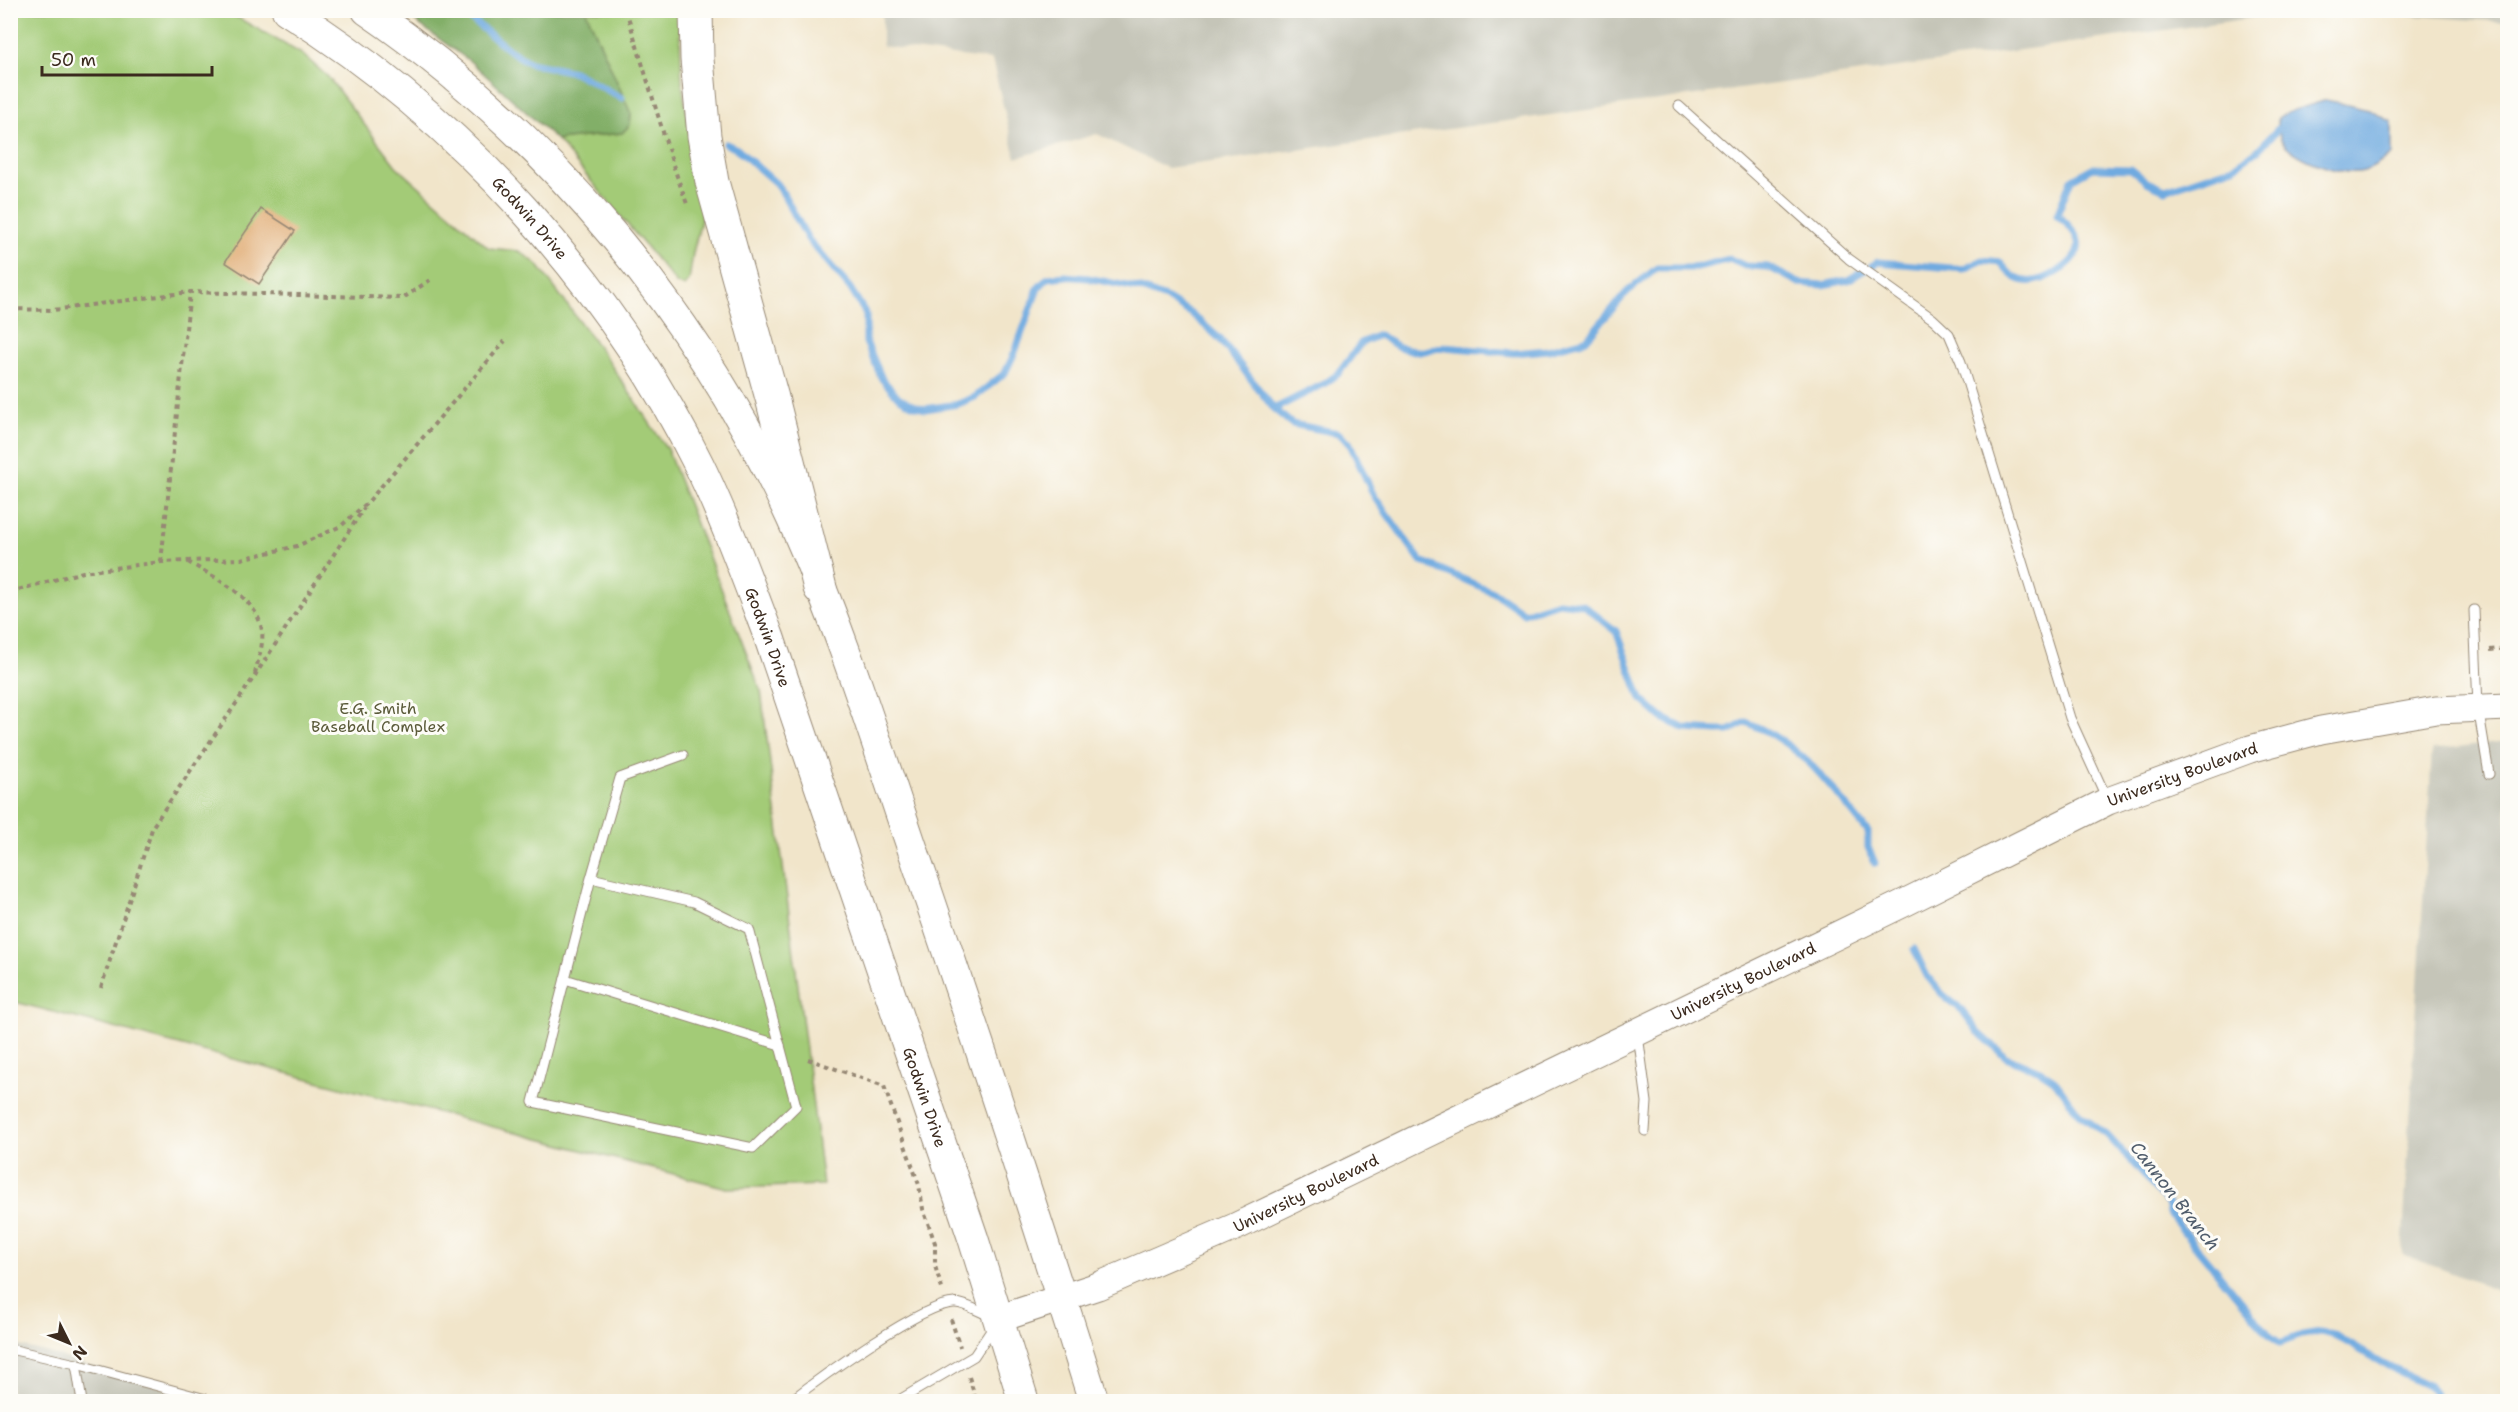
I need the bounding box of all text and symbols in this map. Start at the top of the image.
scale bar [42,39,212,77]
text: 50 m [51,48,96,72]
street label: Godwin Drive [487,172,572,264]
street label: Godwin Drive [740,584,795,690]
park label: E.G. Smith Baseball Complex [311,698,445,737]
street label: University Boulevard [2104,737,2260,811]
street label: University Boulevard [1667,937,1819,1025]
street label: Godwin Drive [898,1044,951,1150]
water label: Cannon Branch [2125,1136,2225,1256]
street label: University Boulevard [1230,1149,1382,1237]
north arrow [39,1313,99,1373]
text: N [68,1341,92,1365]

